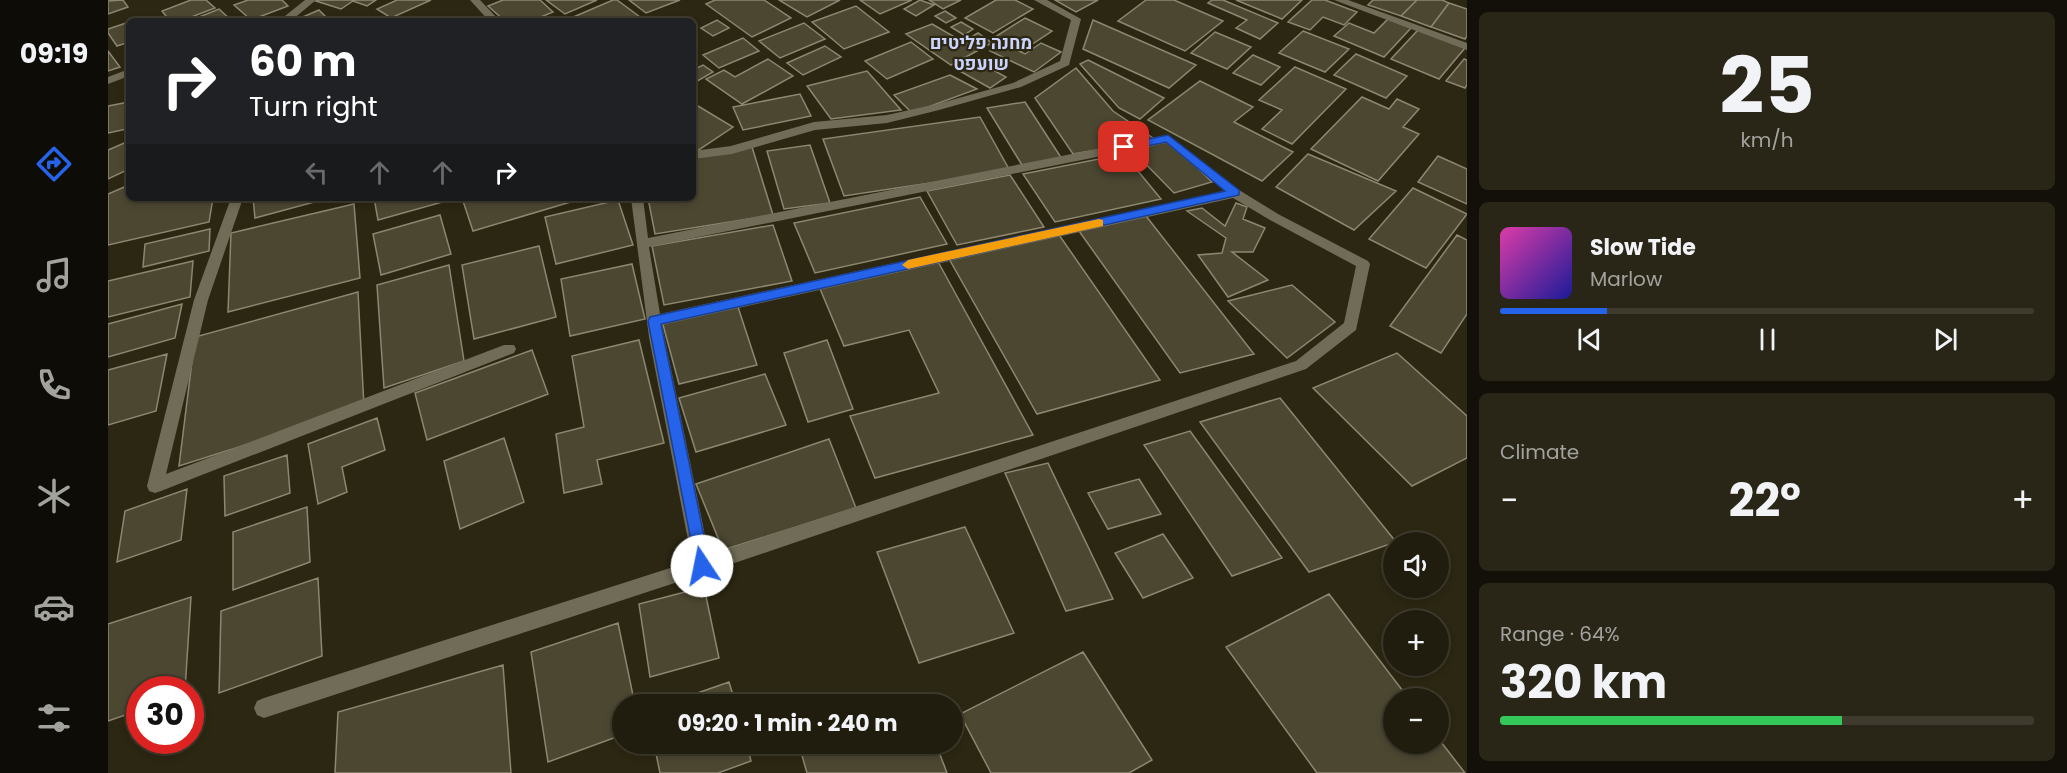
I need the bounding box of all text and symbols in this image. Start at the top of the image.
district label: מחנה פליטים שועפט [930,30,1032,76]
text: 25 [1719,31,1815,140]
text: 60 m [249,32,357,91]
text: 09:19 [20,35,88,72]
icon: right [150,42,228,120]
text: Turn right [249,88,378,125]
pin [1098,121,1149,172]
text: km/h [1740,126,1794,154]
icon: arrive [1107,130,1140,163]
icon: directions [33,143,75,185]
icon: left [300,156,333,189]
icon: ahead [363,156,396,189]
icon: ahead [426,156,459,189]
icon: right [489,156,522,189]
text: Slow Tide [1590,232,1696,263]
icon: music [33,254,75,296]
text: Marlow [1590,265,1662,293]
icon: previous [1573,323,1606,356]
icon: pause [1751,323,1784,356]
icon: next [1929,323,1962,356]
icon: phone [33,364,75,406]
text: Climate [1500,438,1579,466]
text: 22° [1729,469,1801,532]
icon: climate [33,475,75,517]
text: − [1500,477,1518,524]
text: + [2011,477,2034,524]
map controls [1383,532,1449,754]
button: sound [1383,532,1449,598]
position arrow [670,534,734,598]
icon: car [33,586,75,628]
button: + [1383,610,1449,676]
text: Range · 64% [1500,620,1620,648]
text: 320 km [1500,651,1667,714]
speed limit sign: 30 [126,676,204,754]
button: − [1383,688,1449,754]
icon: filters [33,697,75,739]
text: 09:20 · 1 min · 240 m [677,708,898,739]

